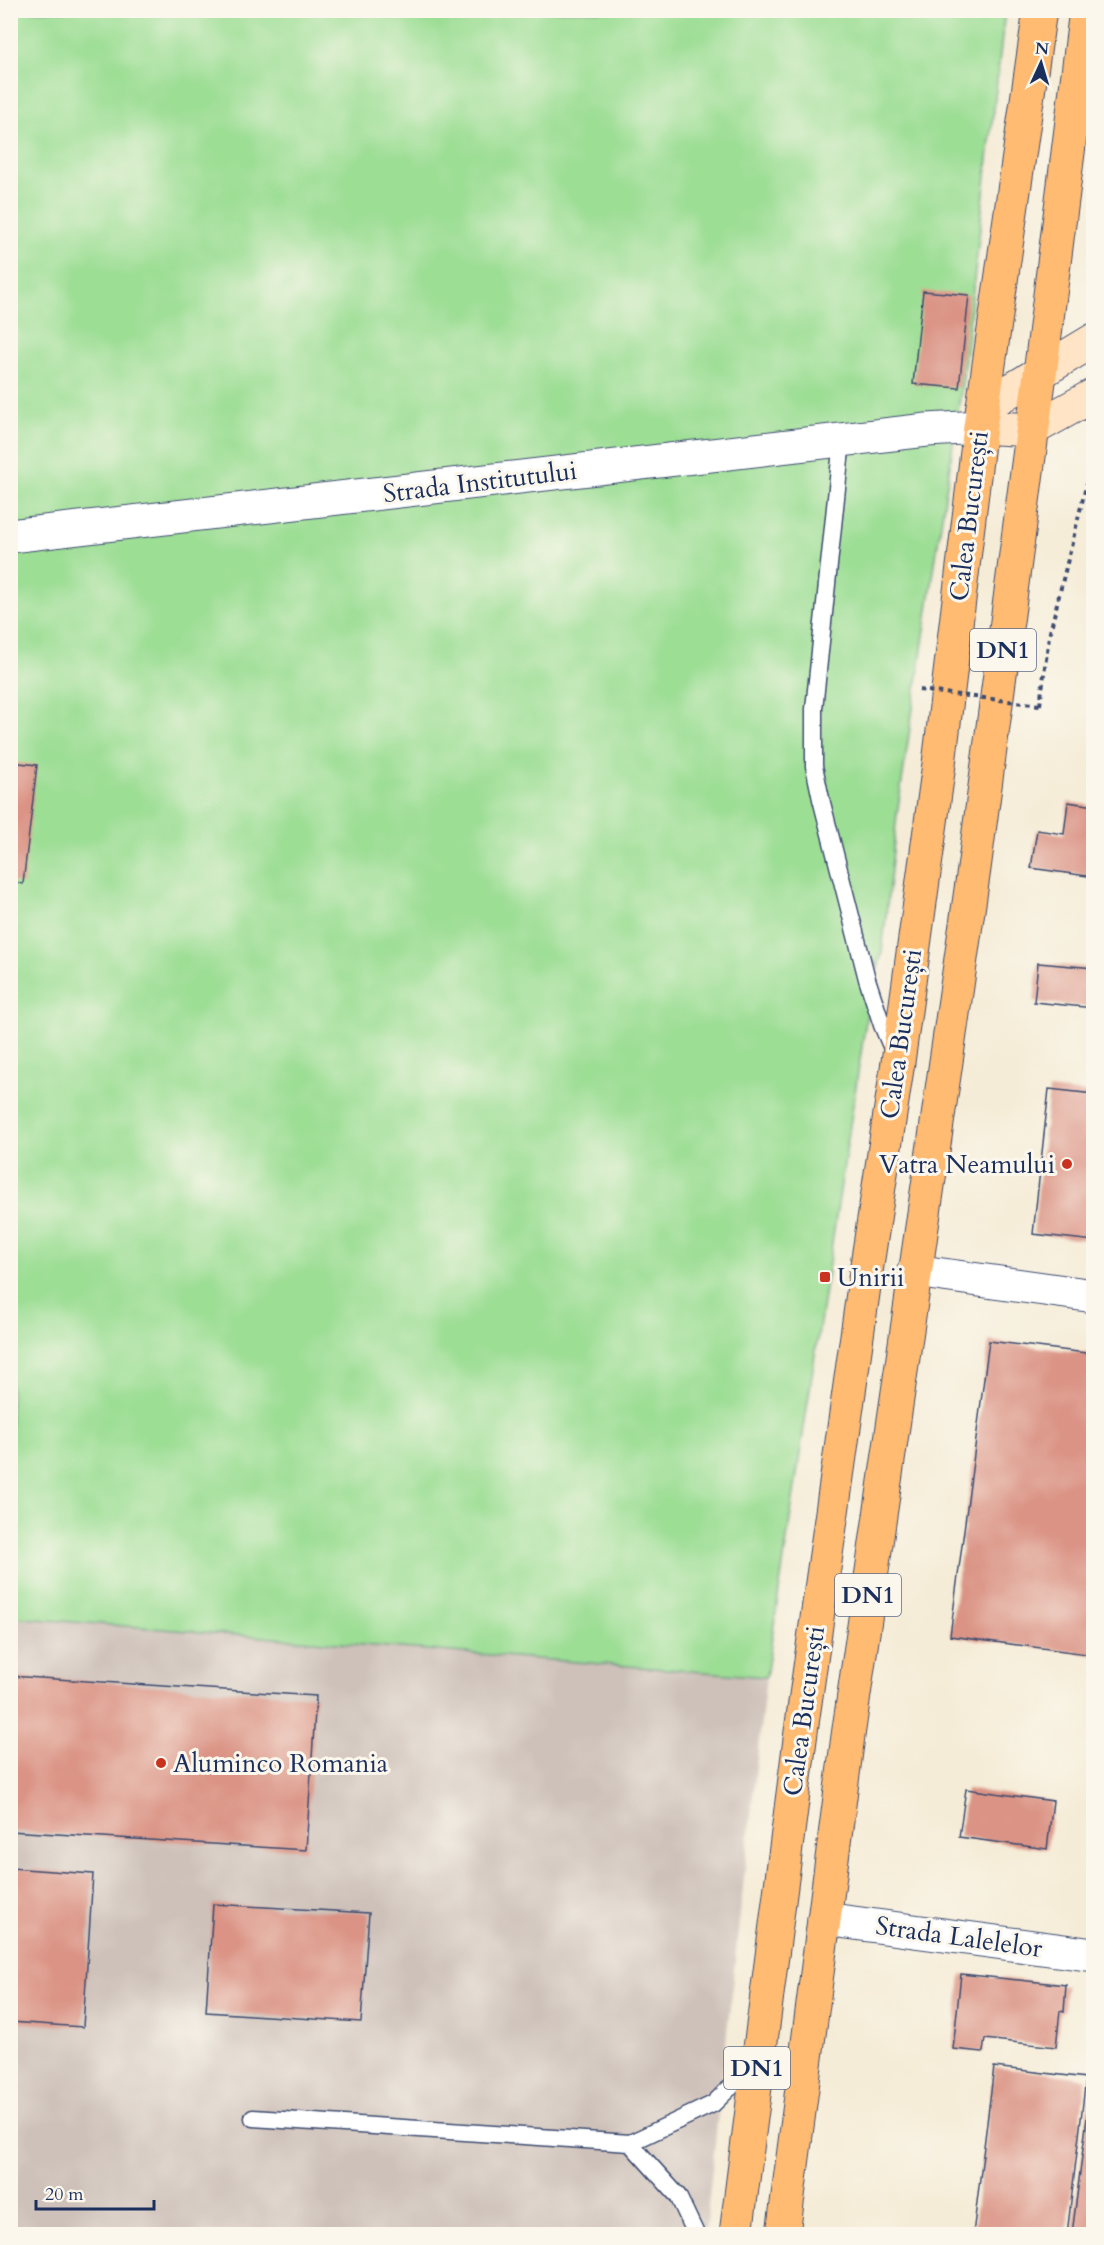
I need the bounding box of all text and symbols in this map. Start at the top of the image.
north arrow [1011,33,1071,93]
text: N [1034,38,1050,60]
street label: Calea București [941,429,997,603]
street label: Strada Institutului [381,453,579,511]
road number: DN1 [970,629,1036,671]
street label: Calea București [872,947,930,1121]
place label: Vatra Neamului [879,1147,1055,1182]
marker: Vatra Neamului [1060,1157,1074,1171]
place label: Unirii [837,1260,904,1295]
marker: Unirii [818,1270,832,1284]
road number: DN1 [835,1574,901,1616]
street label: Calea București [775,1624,833,1798]
place label: Aluminco Romania [173,1746,388,1781]
marker: Aluminco Romania [154,1756,168,1770]
street label: Strada Lalelelor [873,1908,1045,1966]
road number: DN1 [724,2047,790,2089]
scale bar [36,2173,154,2211]
text: 20 m [45,2182,84,2207]

